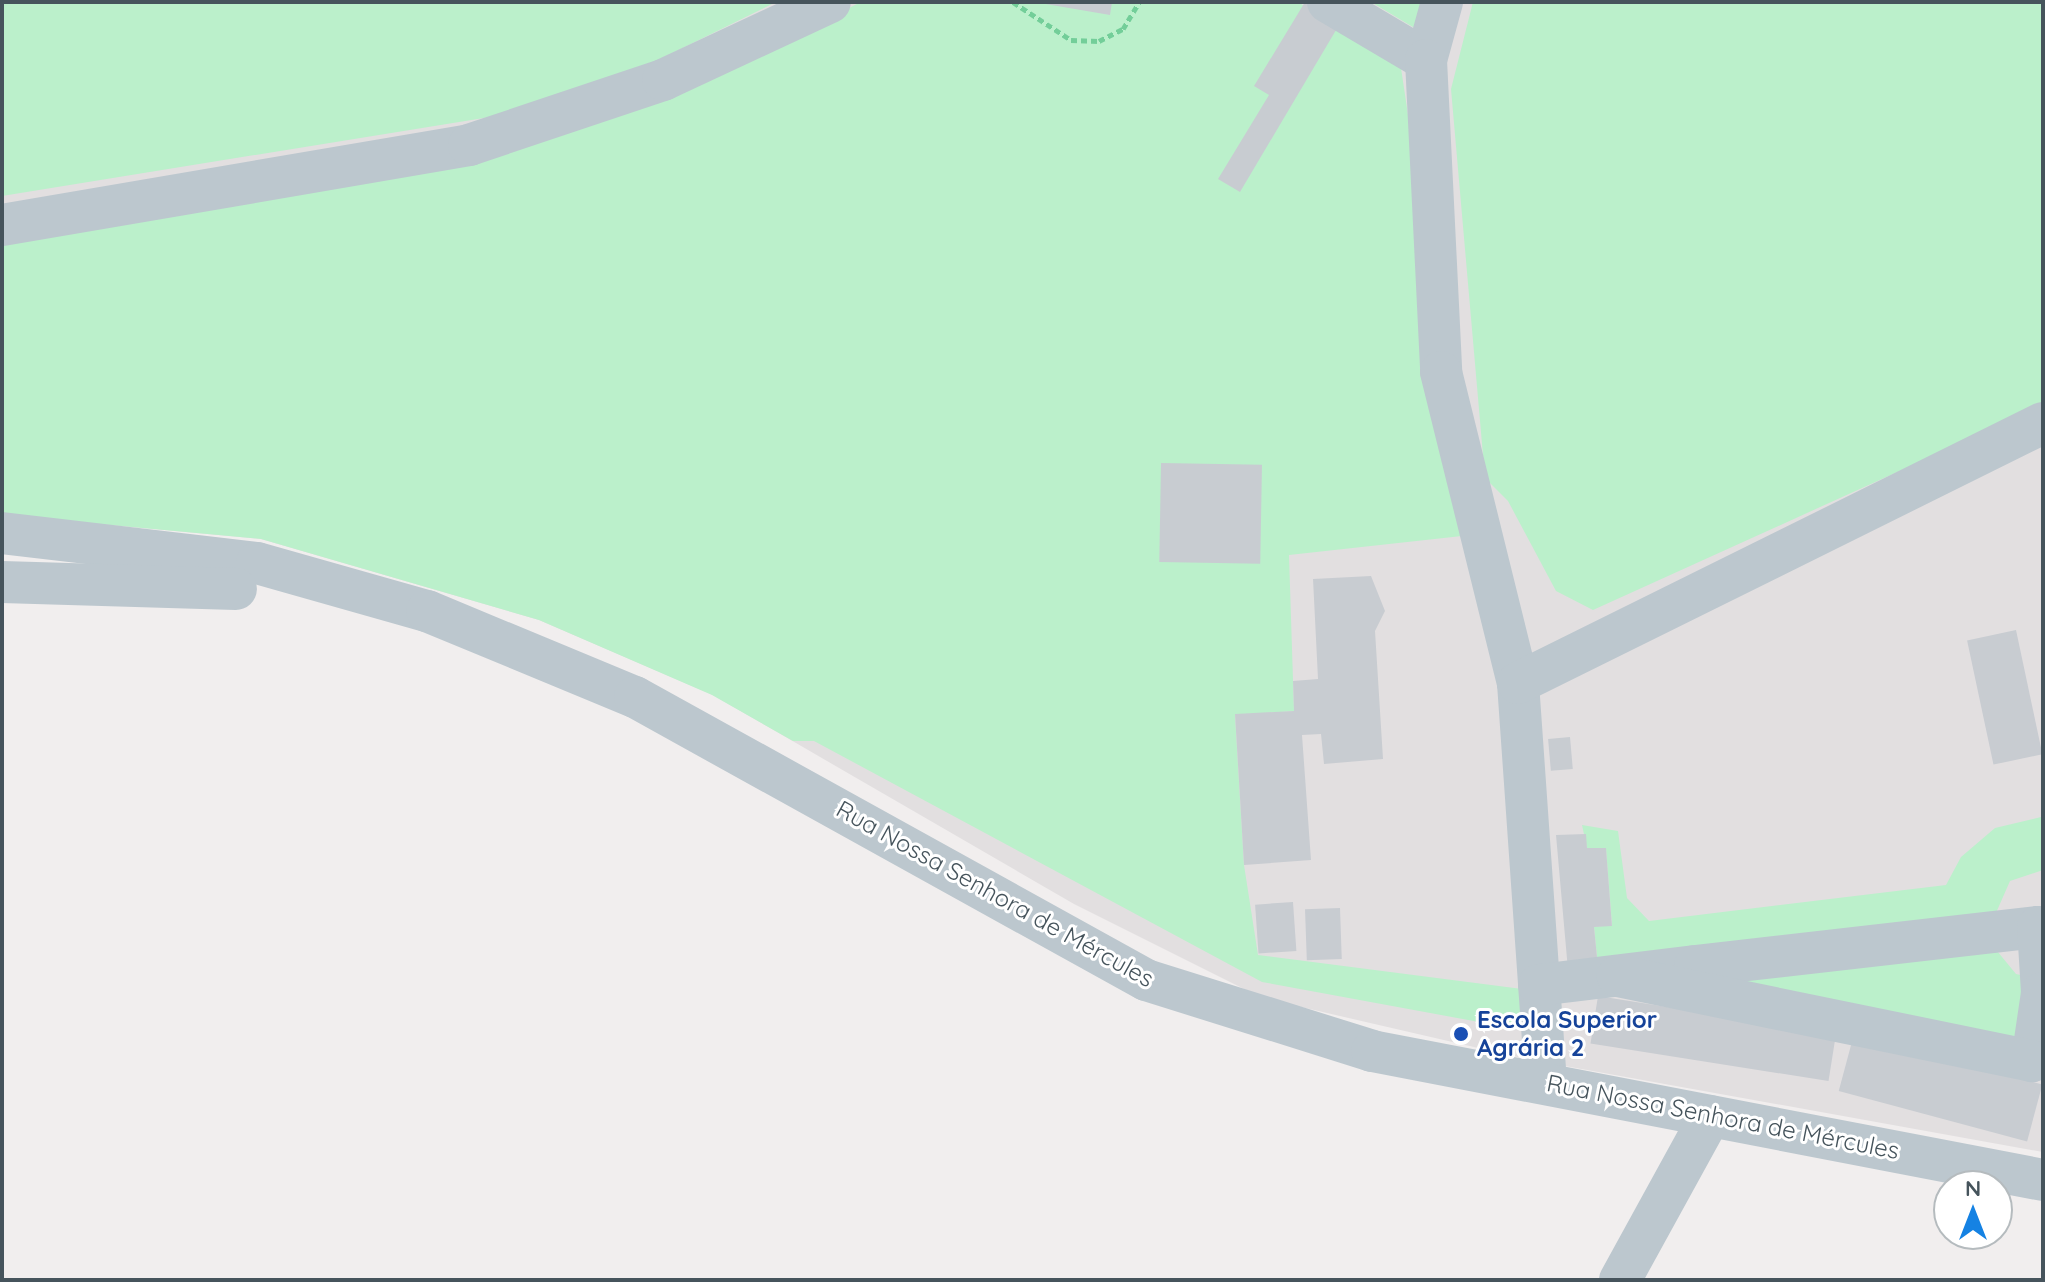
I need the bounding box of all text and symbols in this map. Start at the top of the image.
street label: Rua Nossa Senhora de Mércules [831,795,1159,993]
place label: Escola Superior Agrária 2 [1477,1006,1657,1062]
marker: Escola Superior Agrária 2 [1452,1025,1470,1043]
street label: Rua Nossa Senhora de Mércules [1544,1069,1902,1165]
north arrow [1933,1170,2013,1250]
text: N [1965,1174,1981,1202]

